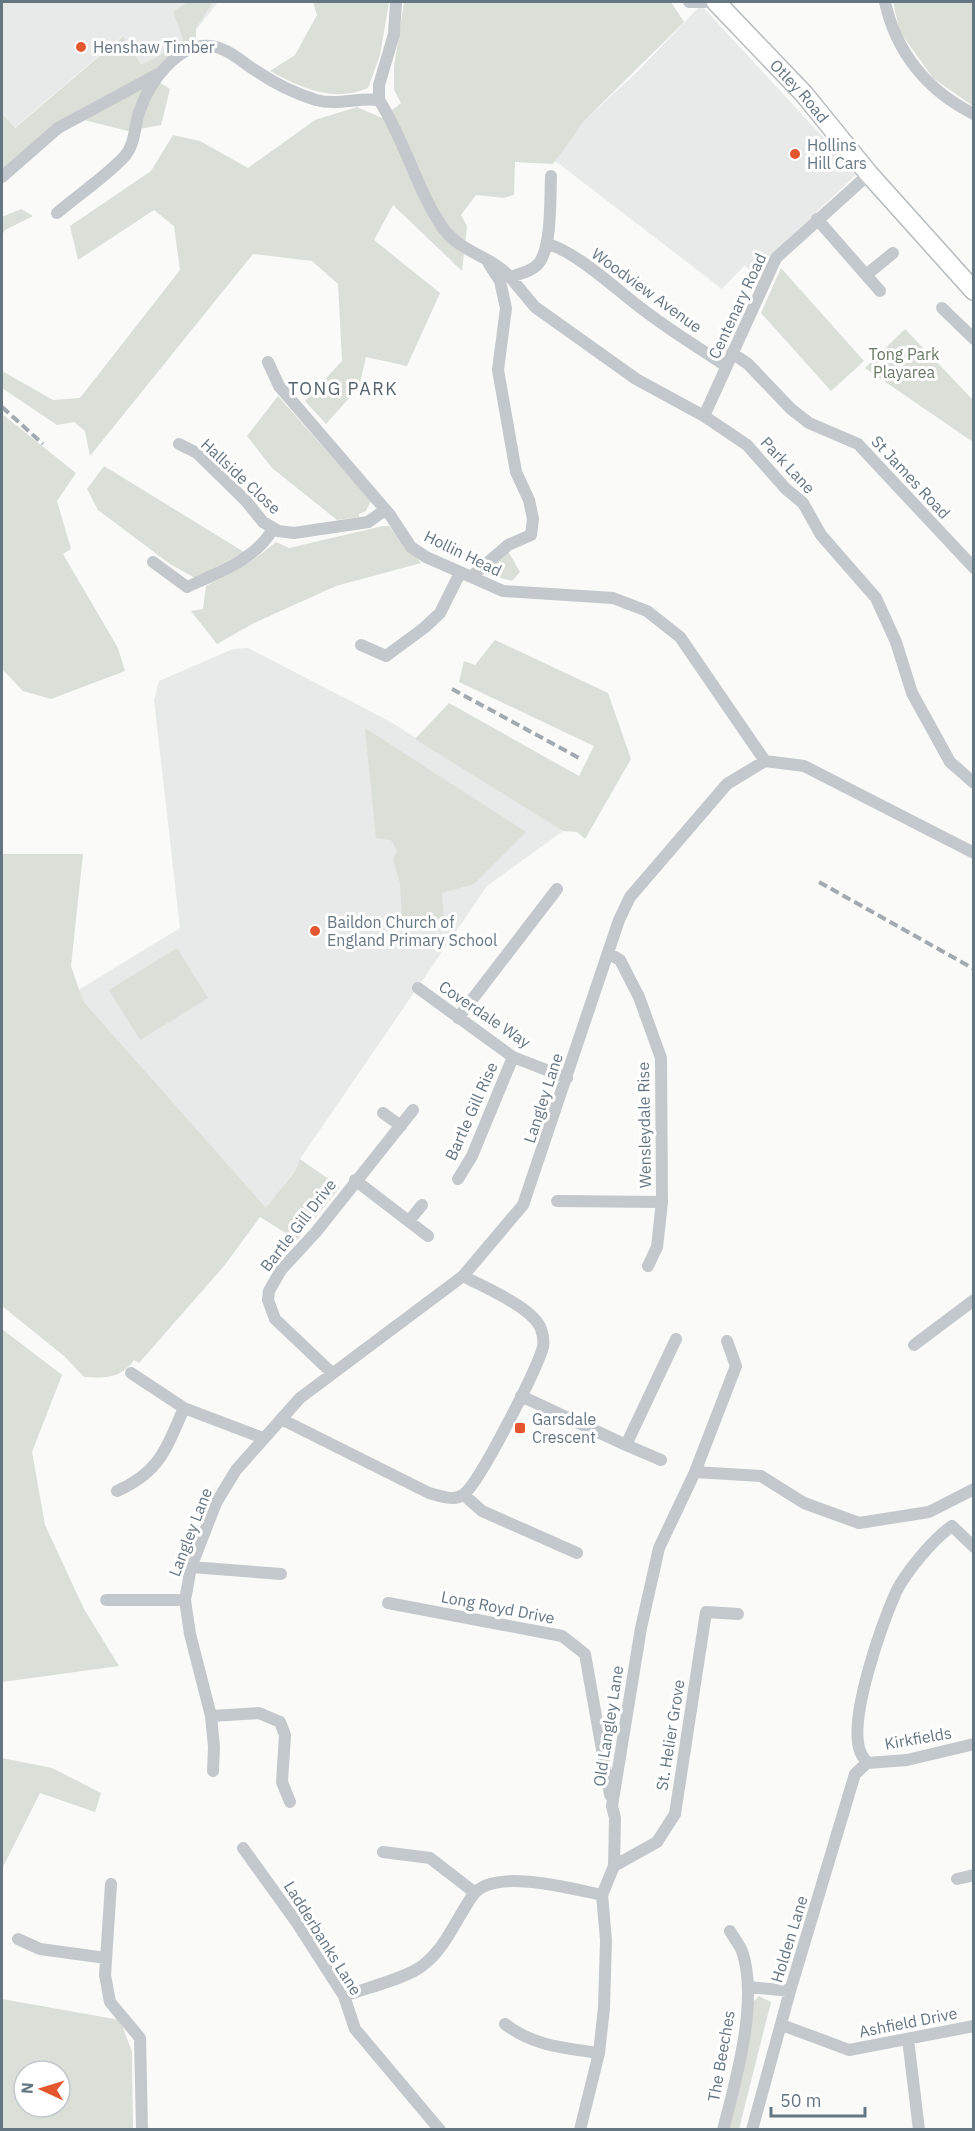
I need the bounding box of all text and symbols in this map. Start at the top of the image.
place label: Henshaw Timber [93,37,215,57]
marker: Henshaw Timber [74,40,88,54]
street label: Otley Road [766,55,833,127]
place label: Hollins Hill Cars [807,135,867,173]
marker: Hollins Hill Cars [788,147,802,161]
street label: Woodview Avenue [588,243,706,337]
street label: Centenary Road [704,250,770,362]
park label: Tong Park Playarea [869,344,940,382]
district label: TONG PARK [288,377,398,400]
street label: St James Road [867,431,955,523]
street label: Park Lane [757,432,820,498]
street label: Hallside Close [197,434,285,518]
street label: Hollin Head [421,526,505,580]
place label: Baildon Church of England Primary School [327,912,497,950]
marker: Baildon Church of England Primary School [308,924,322,938]
street label: Coverdale Way [435,976,535,1052]
street label: Langley Lane [519,1050,567,1145]
street label: Bartle Gill Rise [440,1058,502,1163]
street label: Wensleydale Rise [633,1062,655,1188]
street label: Bartle Gill Drive [256,1175,341,1275]
place label: Garsdale Crescent [532,1409,597,1447]
marker: Garsdale Crescent [513,1421,527,1435]
street label: Langley Lane [164,1485,216,1579]
street label: Long Royd Drive [440,1586,557,1628]
street label: Old Langley Lane [589,1664,627,1788]
street label: St. Helier Grove [651,1678,689,1792]
street label: Kirkfields [883,1722,953,1754]
street label: Ladderbanks Lane [280,1877,366,1999]
street label: Holden Lane [766,1893,812,1985]
street label: Ashfield Drive [857,2003,959,2041]
street label: The Beeches [703,2009,739,2103]
north arrow [12,2059,72,2119]
scale bar [771,2080,866,2118]
text: N [17,2081,37,2094]
text: 50 m [780,2089,822,2112]

